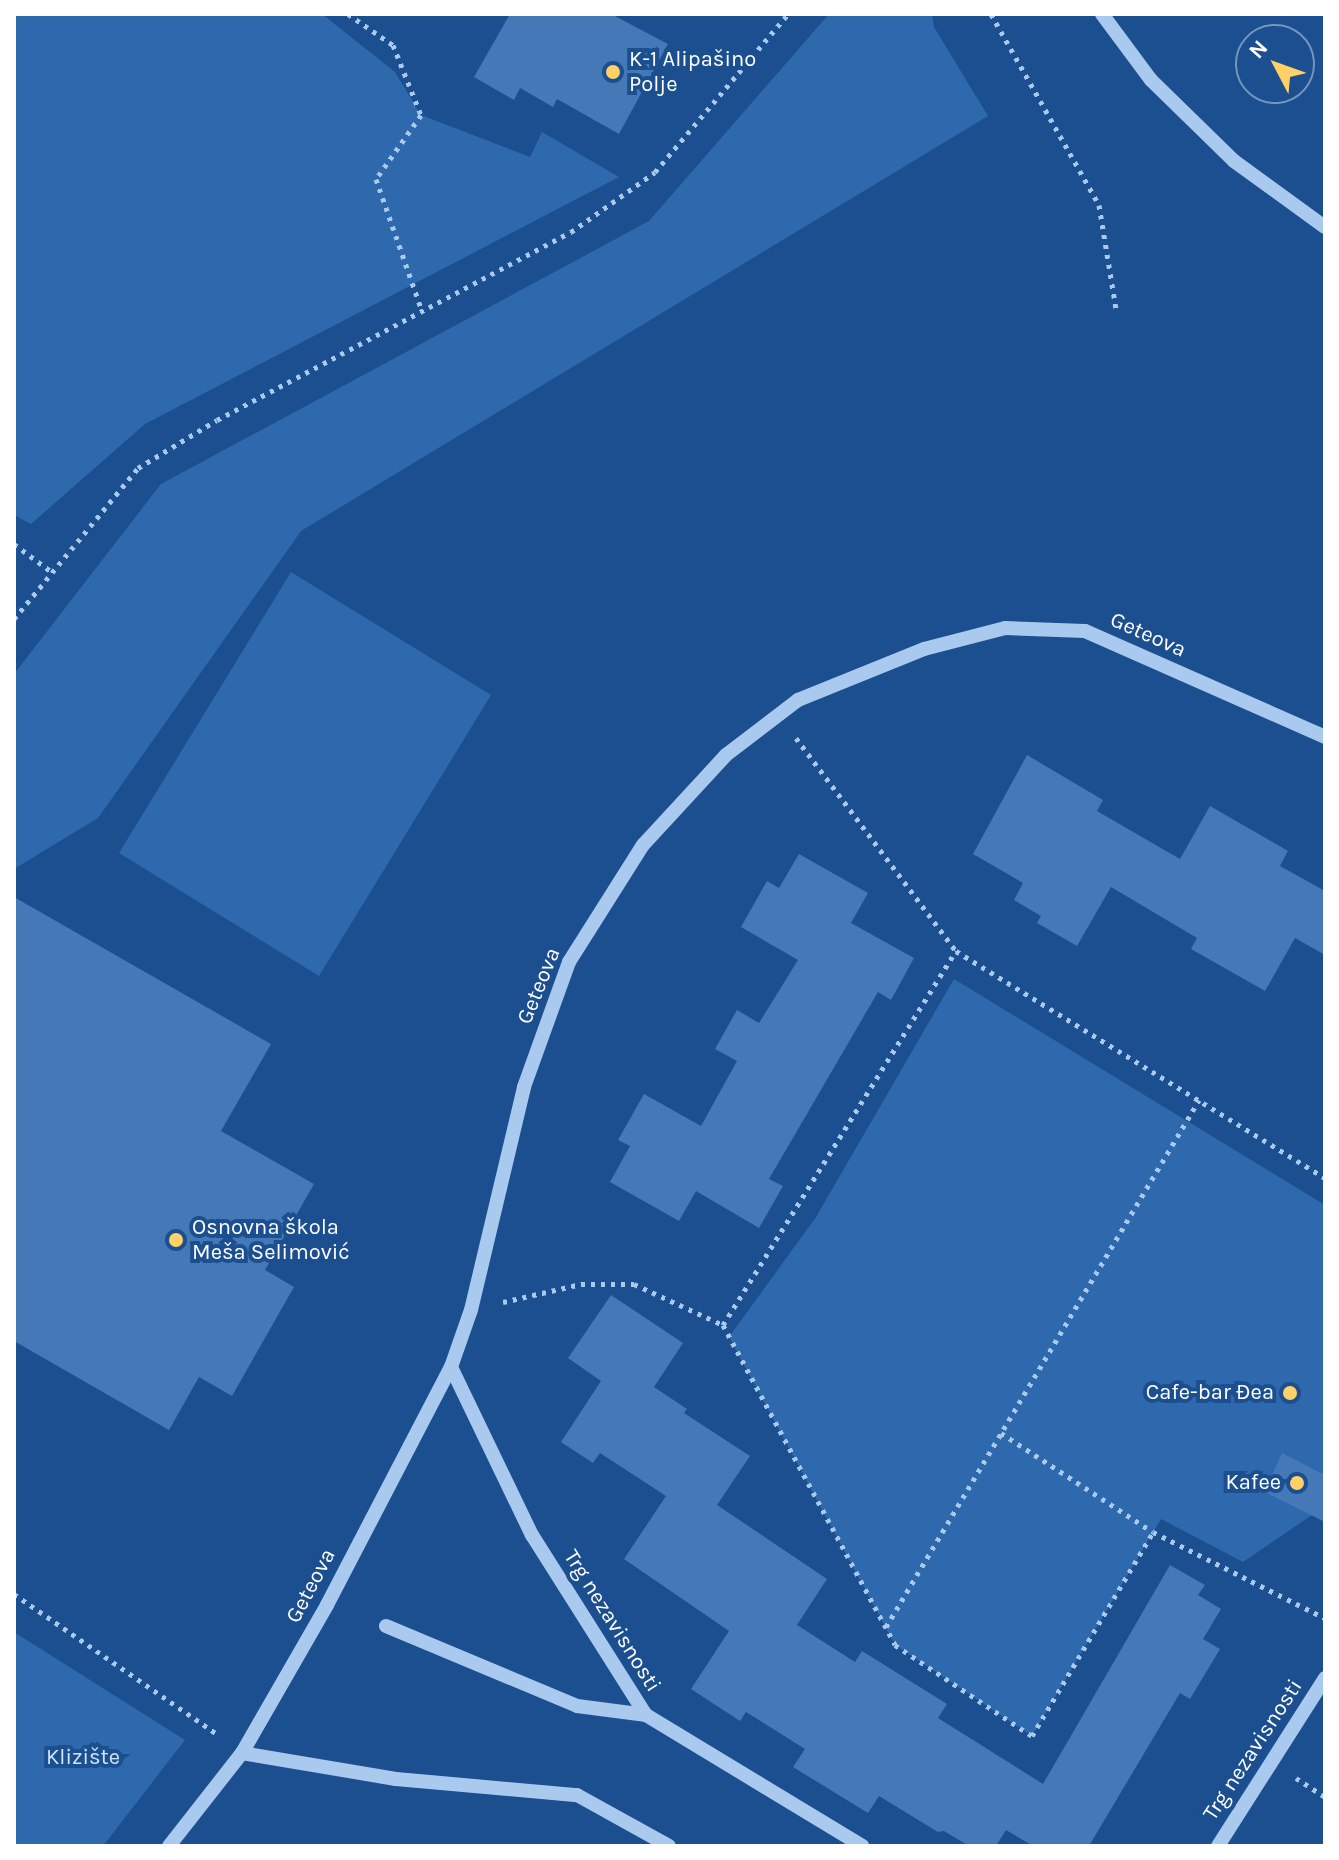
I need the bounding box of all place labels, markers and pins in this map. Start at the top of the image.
place label: K-1 Alipašino Polje [629,46,756,98]
marker: K-1 Alipašino Polje [604,63,622,81]
place label: Osnovna škola Meša Selimović [192,1214,350,1266]
marker: Osnovna škola Meša Selimović [167,1231,185,1249]
place label: Cafe-bar Đea [1146,1380,1274,1406]
marker: Cafe-bar Đea [1281,1384,1299,1402]
place label: Kafee [1225,1470,1281,1496]
marker: Kafee [1288,1474,1306,1492]

